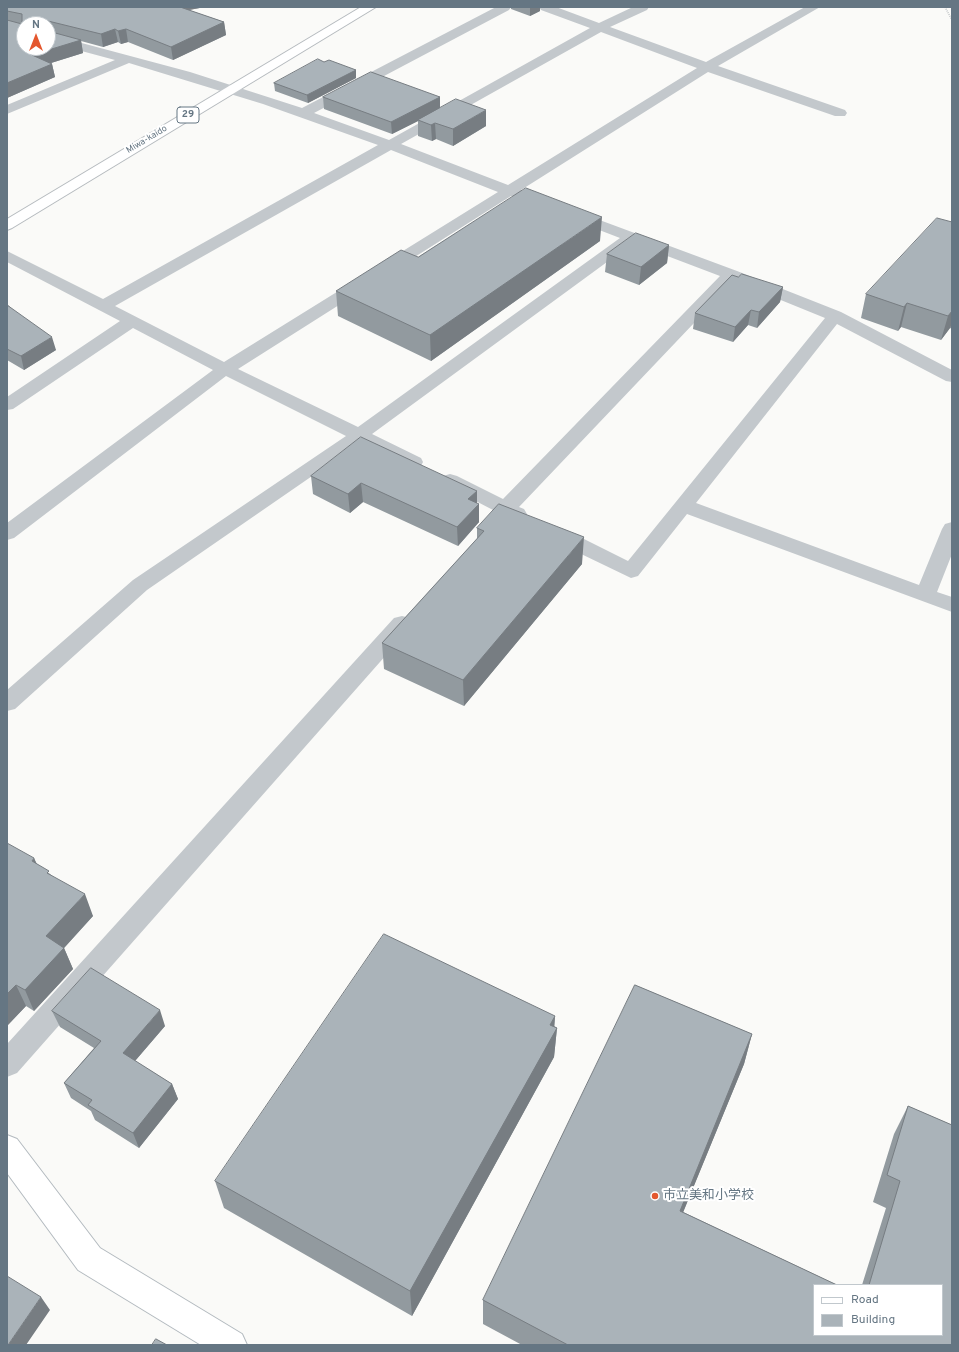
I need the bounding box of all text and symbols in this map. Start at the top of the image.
north arrow [16,16,56,56]
text: N [32,18,40,32]
road number: 29 [177,107,199,123]
street label: Miwa-kaido [125,124,169,156]
place label: 市立美和小学校 [663,1188,754,1204]
marker: 市立美和小学校 [650,1191,660,1201]
legend [813,1284,943,1336]
text: Road [851,1292,879,1308]
text: Building [851,1312,895,1328]

